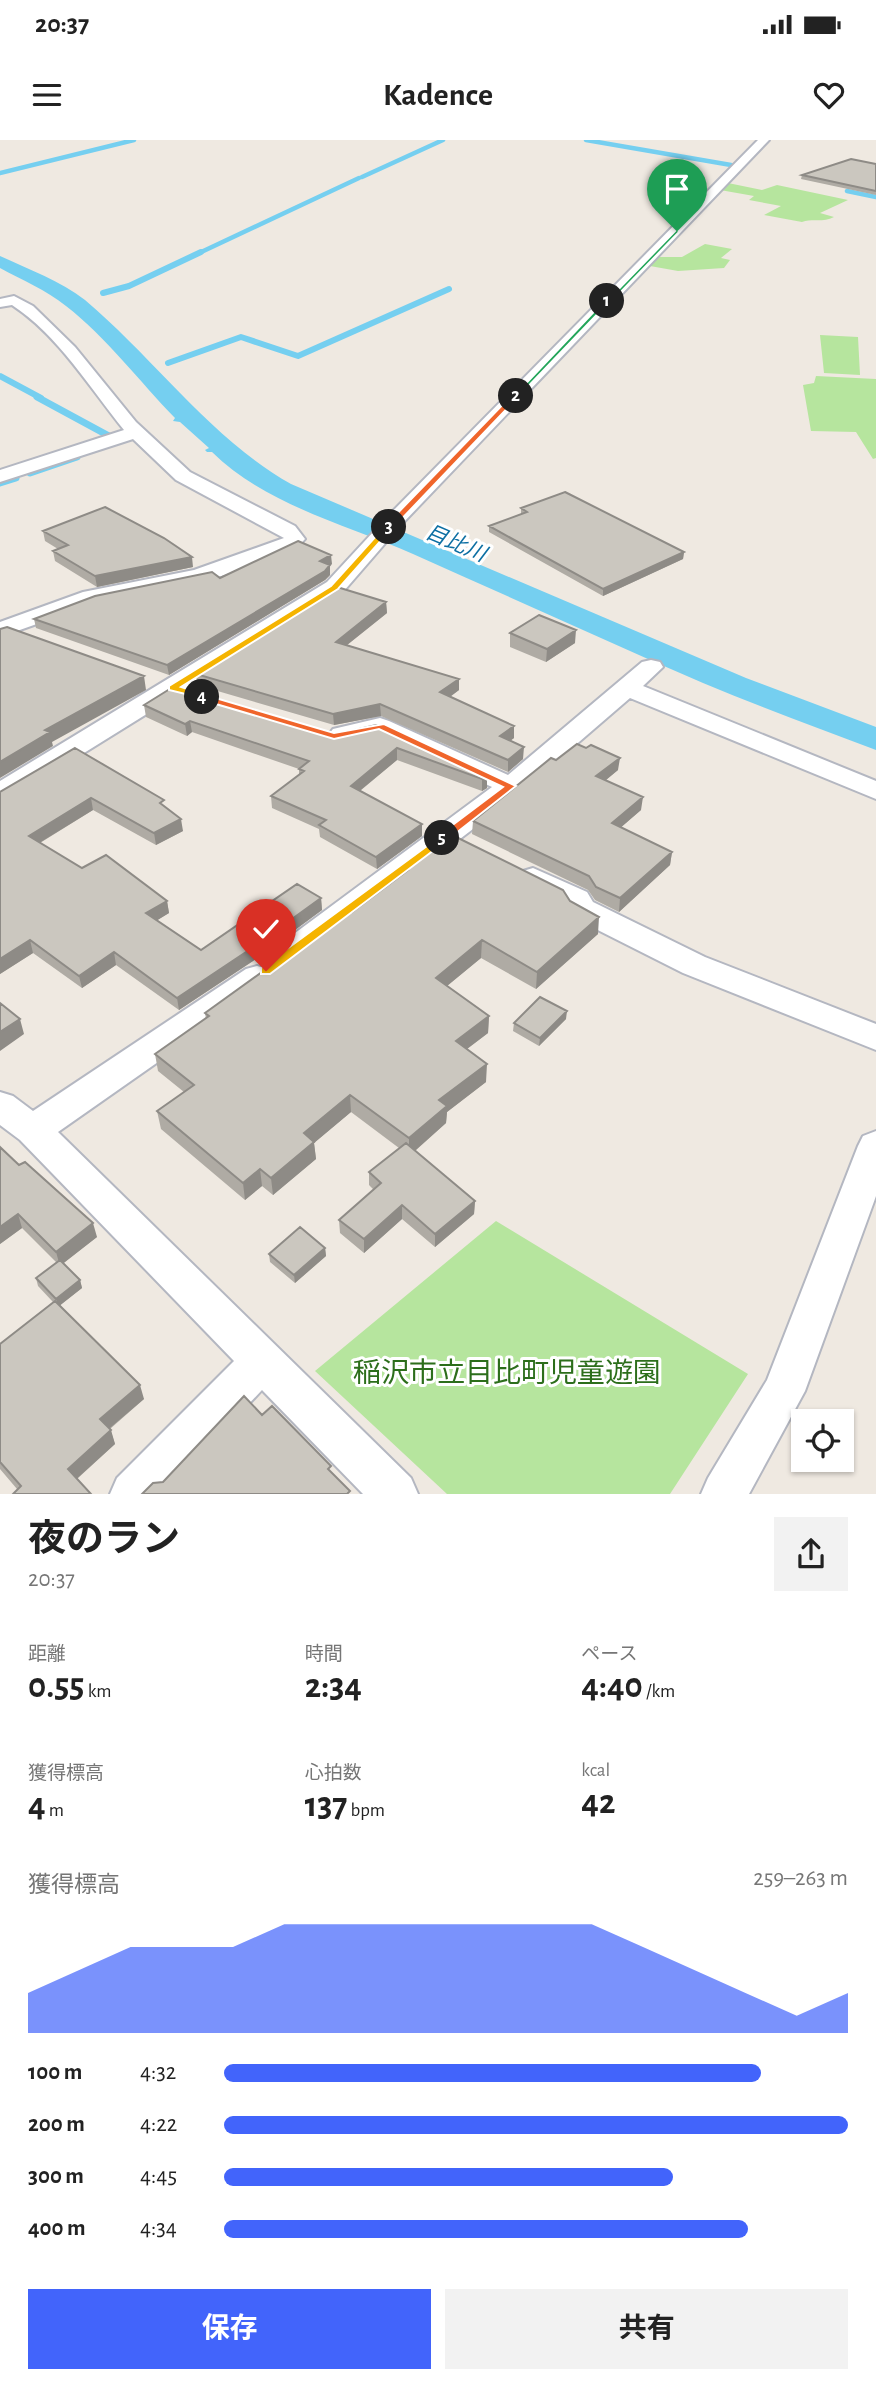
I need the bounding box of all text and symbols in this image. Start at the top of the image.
text: 20:37 [35,11,89,37]
icon: menu [28,76,66,114]
icon: heart [810,76,848,114]
text: Kadence [383,79,493,111]
pin [647,159,707,231]
icon: arrive [658,170,696,208]
pin: 1 [590,284,624,318]
text: 1 [603,291,610,310]
pin: 2 [498,378,534,414]
text: 2 [511,386,520,405]
pin: 3 [372,510,406,544]
text: 3 [384,517,393,536]
water label: 目比川 [423,521,491,566]
pin: 4 [184,680,220,714]
text: 4 [197,687,206,706]
pin: 5 [424,820,460,856]
text: 5 [437,828,446,847]
pin [236,899,296,971]
icon: check [247,910,285,948]
park label: 稲沢市立目比町児童遊園 [353,1358,661,1388]
map controls [791,1409,854,1472]
button: locate [791,1409,854,1472]
button: share [774,1517,848,1591]
text: 夜のラン [28,1521,180,1559]
text: 20:37 [28,1568,75,1591]
text: 距離 [28,1645,66,1664]
text: 時間 [305,1645,343,1664]
text: ペース [581,1645,637,1664]
text: 0.55 [28,1669,85,1704]
text: 2:34 [305,1669,362,1704]
text: 4:40 [581,1669,643,1704]
text: km [85,1682,112,1701]
text: /km [643,1682,675,1701]
text: kcal [581,1761,610,1780]
text: 獲得標高 [28,1764,104,1783]
text: 心拍数 [305,1764,362,1783]
text: 42 [581,1785,615,1820]
text: 4 [28,1788,46,1823]
text: 137 [305,1788,347,1823]
text: m [46,1801,64,1820]
text: bpm [347,1801,385,1820]
text: 259–263 m [753,1867,848,1890]
text: 獲得標高 [28,1874,120,1897]
text: 100 m [28,2061,82,2084]
text: 4:32 [140,2061,176,2084]
text: 200 m [28,2113,85,2136]
text: 4:22 [140,2113,177,2136]
text: 300 m [28,2165,84,2188]
text: 4:45 [140,2165,177,2188]
text: 400 m [28,2217,86,2240]
text: 4:34 [140,2217,177,2240]
button: 保存 [28,2289,431,2369]
button: 共有 [445,2289,848,2369]

